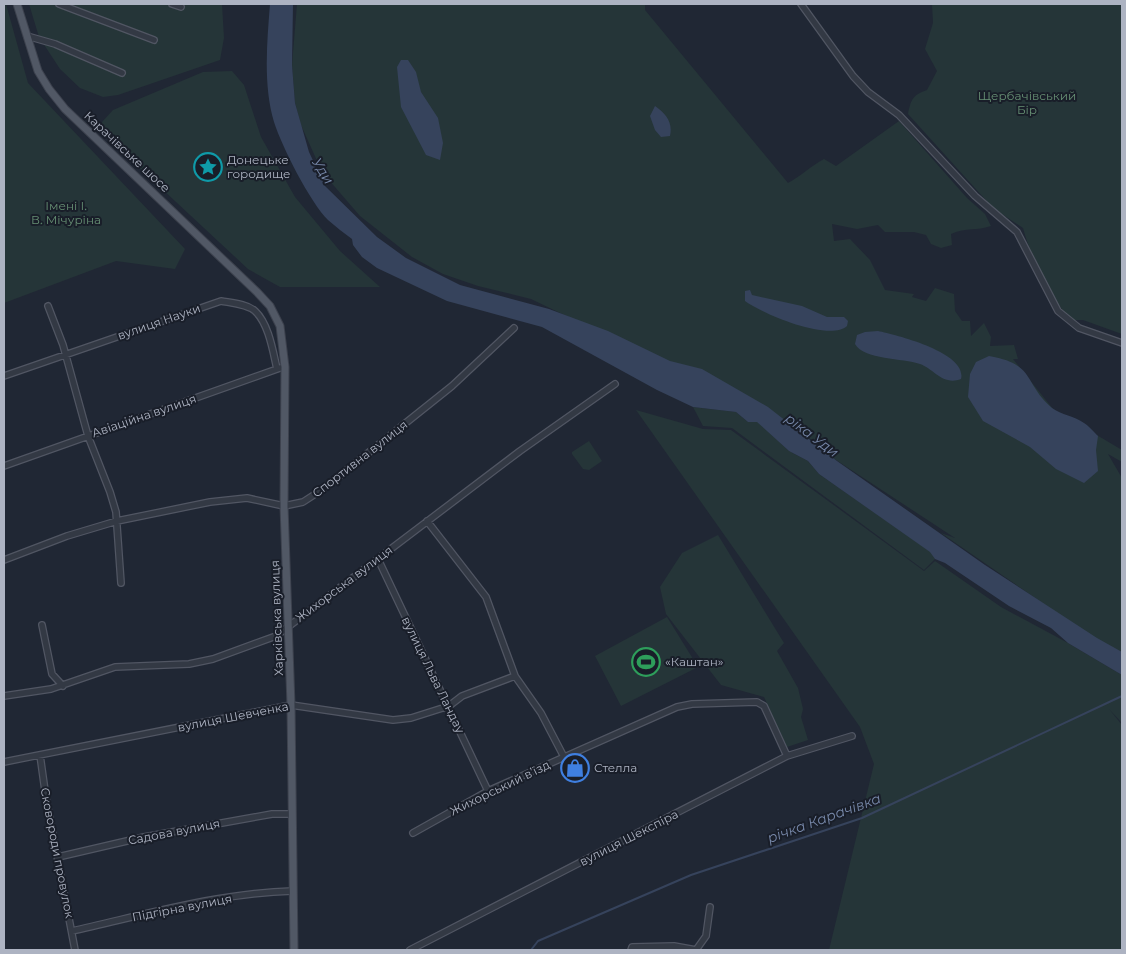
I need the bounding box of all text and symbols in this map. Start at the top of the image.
park label: Щербачівський Бір [978,88,1076,117]
street label: Карачівське шосе [81,108,173,195]
place icon: Донецьке городище [193,152,223,182]
place label: Донецьке городище [227,152,291,181]
water label: Уди [308,154,338,188]
park label: Імені І. В. Мічуріна [31,198,101,227]
street label: вулиця Науки [115,300,202,343]
street label: Авіаційна вулиця [90,391,198,440]
water label: ріка Уди [782,409,842,461]
street label: Спортивна вулиця [309,417,410,500]
street label: Жихорська вулиця [292,542,395,625]
street label: Харківська вулиця [267,560,286,676]
street label: вулиця Льва Ландау [399,614,468,736]
sports icon: «Каштан» [631,647,661,677]
place label: «Каштан» [665,654,724,669]
street label: вулиця Шевченка [176,698,290,735]
shop icon: Стелла [560,753,590,783]
street label: Жихорський в’їзд [447,757,553,818]
place label: Стелла [594,760,637,775]
street label: Сковороди провулок [37,786,78,920]
water label: річка Карачівка [765,789,883,847]
street label: вулиця Шекспіра [577,806,681,869]
street label: Садова вулиця [127,815,221,848]
street label: Підгірна вулиця [131,890,233,925]

